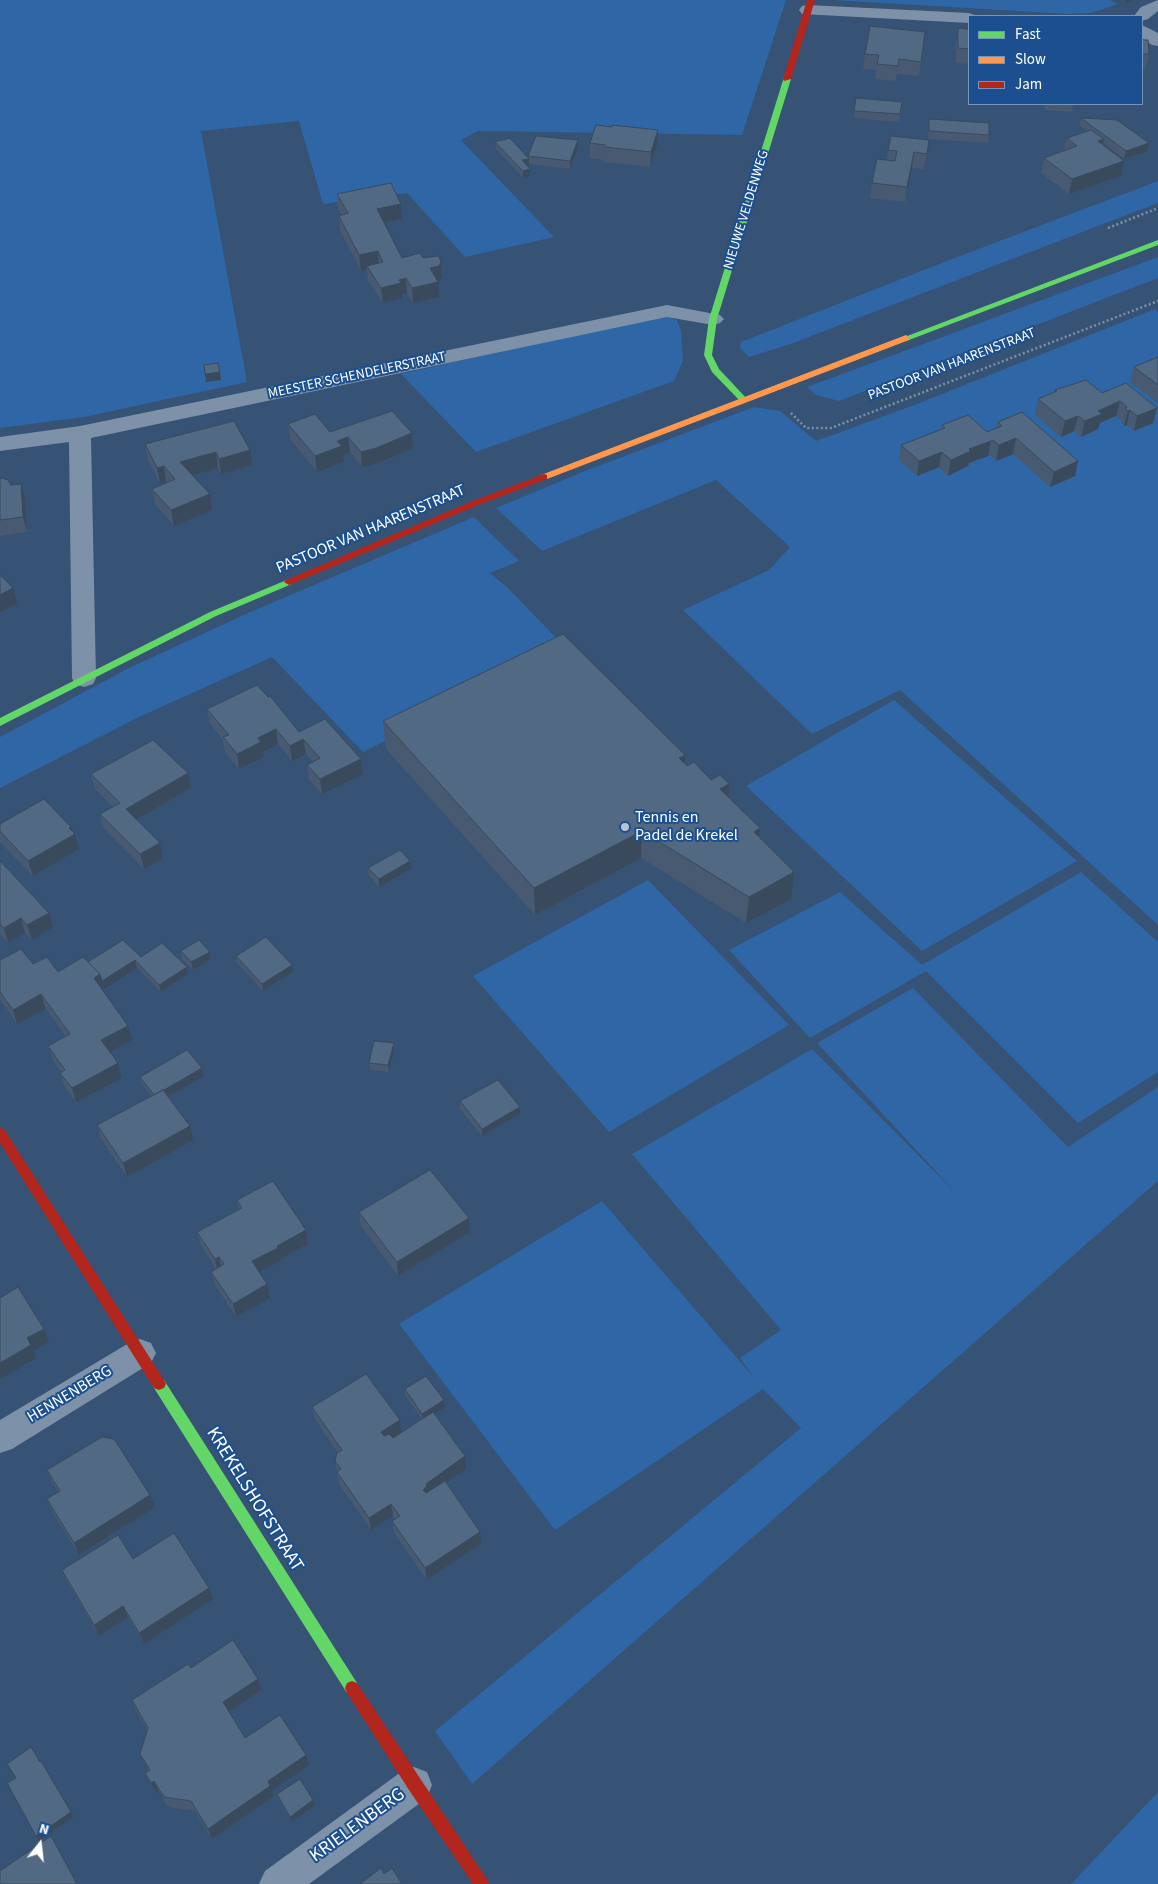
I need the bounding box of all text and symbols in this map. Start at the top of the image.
legend [968,15,1143,105]
text: Fast [1015,24,1041,45]
text: Slow [1015,49,1046,70]
text: Jam [1015,74,1042,95]
street label: NIEUWE VELDENWEG [721,148,773,272]
street label: PASTOOR VAN HAARENSTRAAT [866,325,1038,405]
street label: MEESTER SCHENDELERSTRAAT [267,349,447,403]
street label: PASTOOR VAN HAARENSTRAAT [274,481,468,579]
place label: Tennis en Padel de Krekel [635,808,738,846]
marker: Tennis en Padel de Krekel [619,821,631,833]
street label: HENNENBERG [24,1362,116,1428]
street label: KREKELSHOFSTRAAT [200,1424,308,1576]
street label: KRIELENBERG [306,1784,410,1868]
north arrow [15,1819,65,1869]
text: N [37,1819,51,1840]

